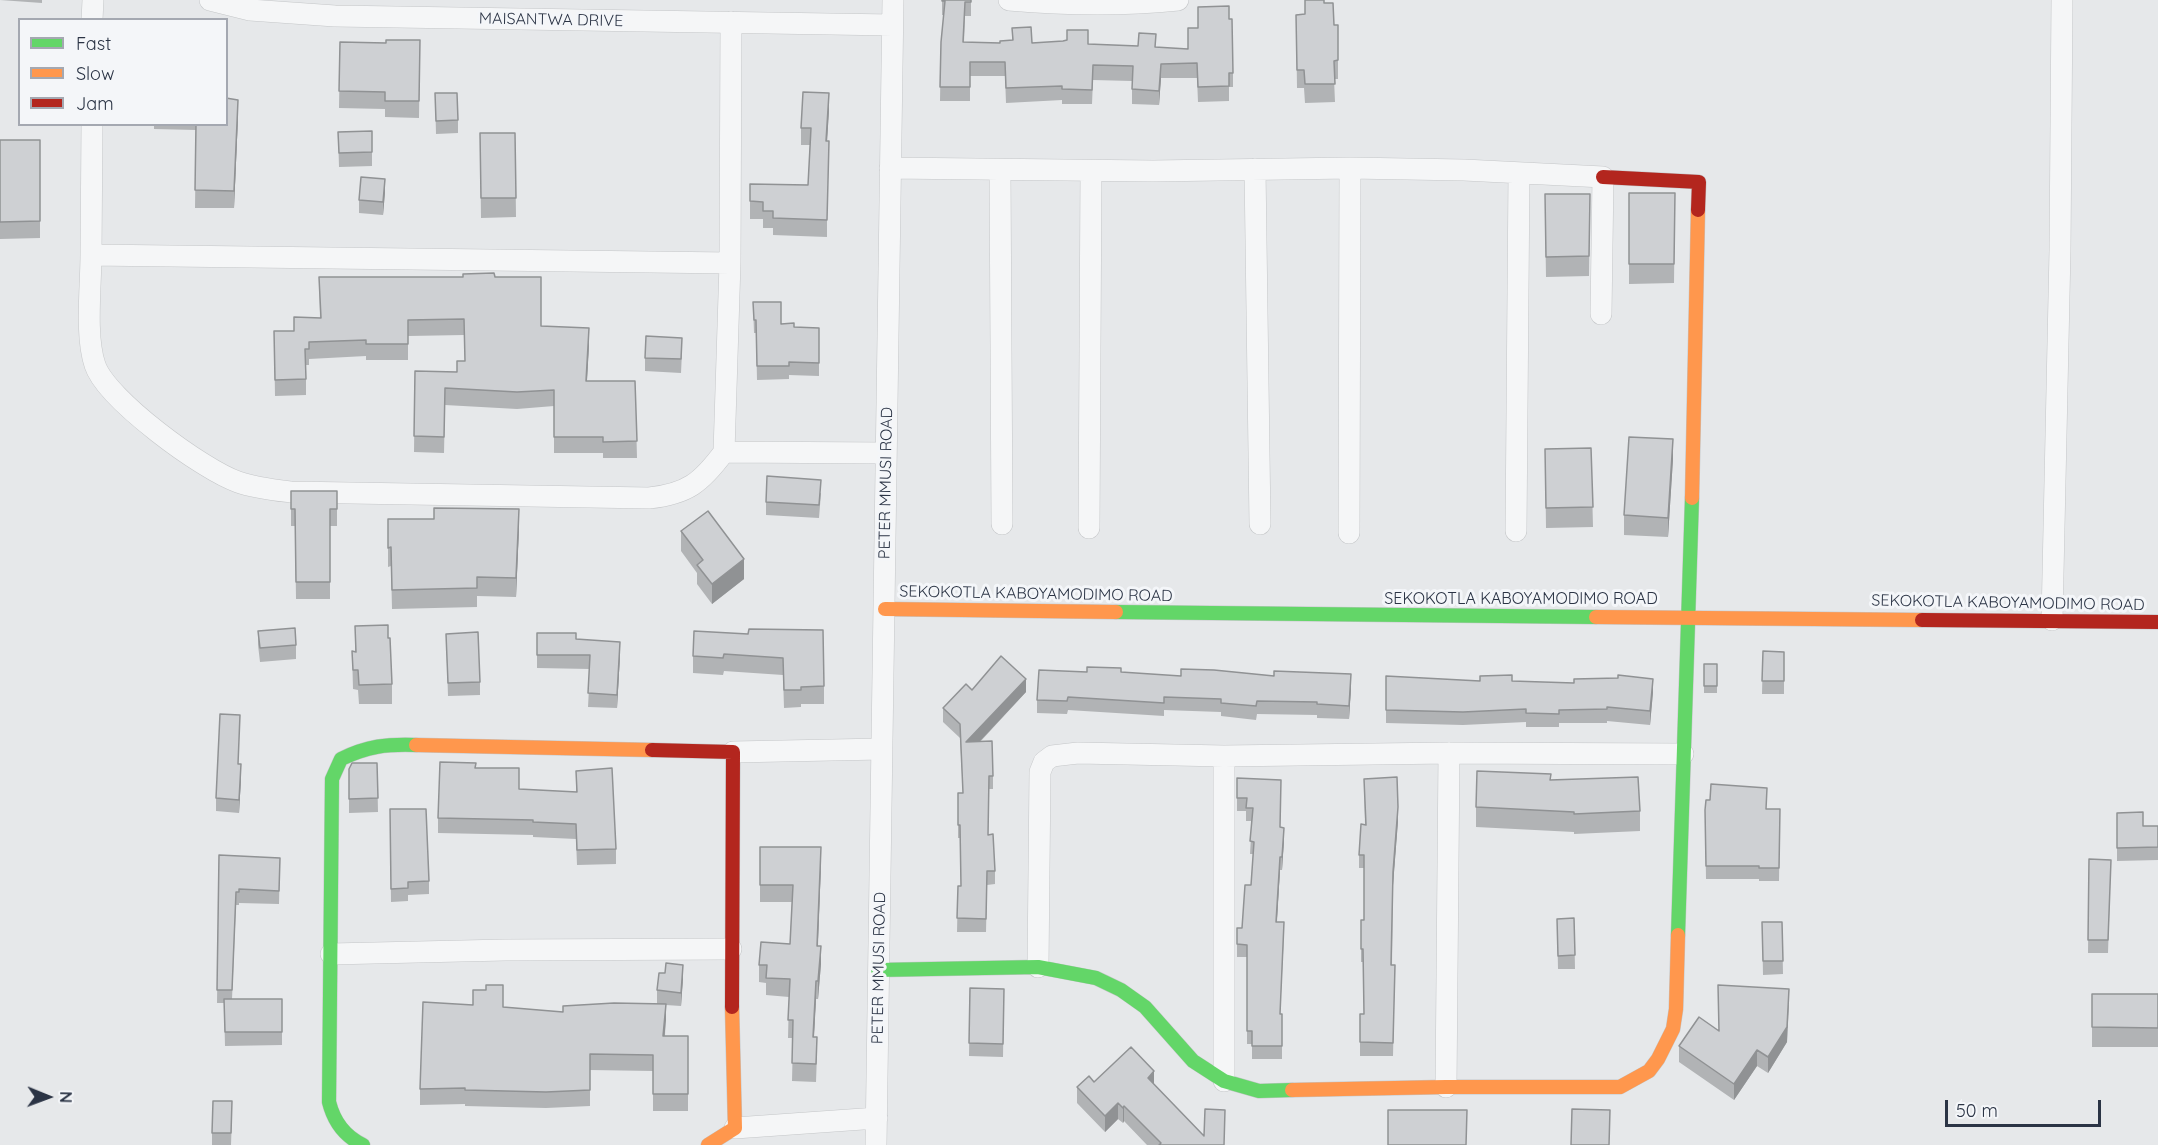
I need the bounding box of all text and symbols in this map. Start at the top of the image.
street label: MAISANTWA DRIVE [479,9,623,31]
legend [18,18,228,126]
text: Fast [76,32,111,55]
text: Slow [76,62,114,85]
text: Jam [76,92,114,115]
street label: PETER MMUSI ROAD [875,407,897,559]
street label: SEKOKOTLA KABOYAMODIMO ROAD [899,582,1173,606]
street label: SEKOKOTLA KABOYAMODIMO ROAD [1384,589,1658,609]
street label: SEKOKOTLA KABOYAMODIMO ROAD [1871,591,2145,615]
street label: PETER MMUSI ROAD [868,892,890,1044]
north arrow [18,1067,78,1127]
scale bar [1948,1088,2104,1126]
text: N [56,1091,76,1103]
text: 50 m [1956,1099,1998,1122]

